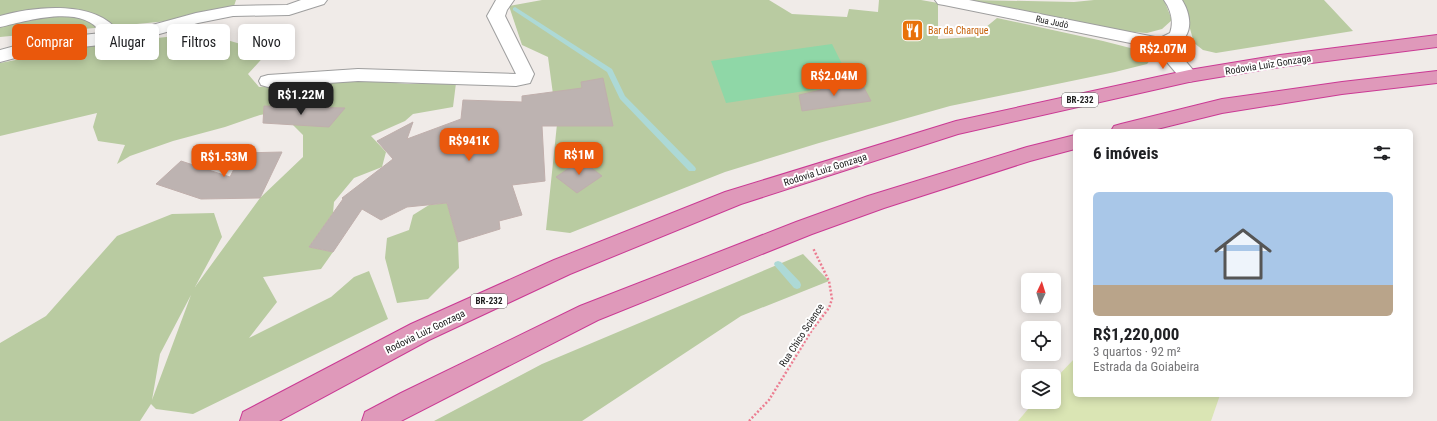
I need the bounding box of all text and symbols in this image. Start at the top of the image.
street label: Rua Judô [1035,14,1070,30]
restaurant icon: Bar da Charque [899,17,925,43]
chip: Comprar [12,24,87,60]
chip: Alugar [95,24,159,60]
chip: Filtros [167,24,230,60]
chip: Novo [238,24,295,60]
place label: Bar da Charque [928,25,989,36]
pin: R$2.07M [1126,36,1200,70]
text: R$2.07M [1139,41,1187,56]
street label: Rodovia Luiz Gonzaga [1224,52,1312,77]
pin: R$2.04M [797,63,871,97]
text: R$2.04M [810,68,858,83]
pin: R$1.22M [264,82,338,116]
text: R$1.22M [277,87,325,102]
road number: BR-232 [1062,93,1098,107]
pin: R$941K [436,128,502,162]
text: R$941K [449,133,489,148]
pin: R$1M [555,142,603,176]
icon: filters [1371,142,1393,164]
text: 6 imóveis [1093,143,1158,163]
pin: R$1.53M [187,144,261,178]
text: R$1M [564,147,594,162]
text: R$1.53M [200,149,248,164]
street label: Rodovia Luiz Gonzaga [782,151,868,188]
icon: home [1207,218,1279,290]
north arrow [1021,273,1061,313]
map controls [1021,273,1061,409]
road number: BR-232 [471,294,507,308]
street label: Rua Chico Science [777,301,826,369]
street label: Rodovia Luiz Gonzaga [384,307,467,355]
button: locate [1021,321,1061,361]
text: R$1,220,000 [1093,324,1179,344]
text: 3 quartos · 92 m² [1093,344,1181,359]
text: Estrada da Goiabeira [1093,359,1199,374]
button: layers [1021,369,1061,409]

